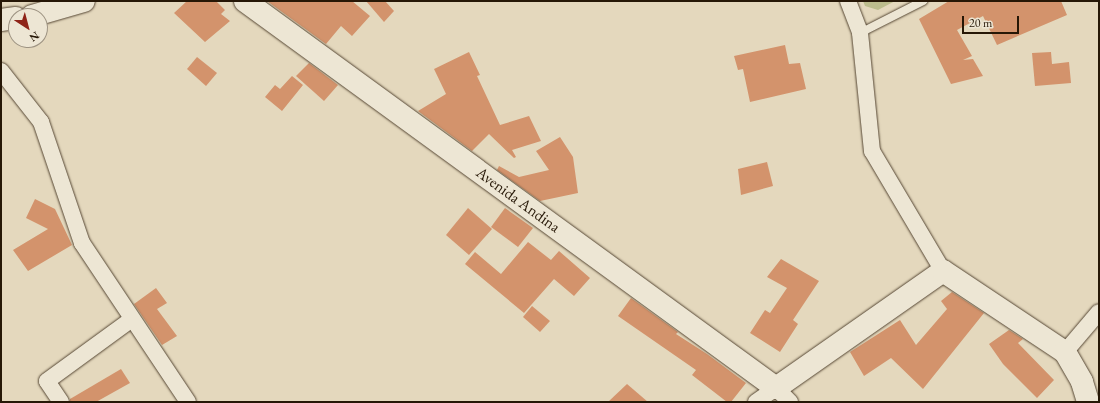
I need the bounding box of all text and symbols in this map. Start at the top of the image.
north arrow [8,8,48,48]
scale bar [964,8,1021,34]
text: 20 m [969,15,992,31]
text: N [27,29,42,45]
street label: Avenida Andina [472,163,564,237]

